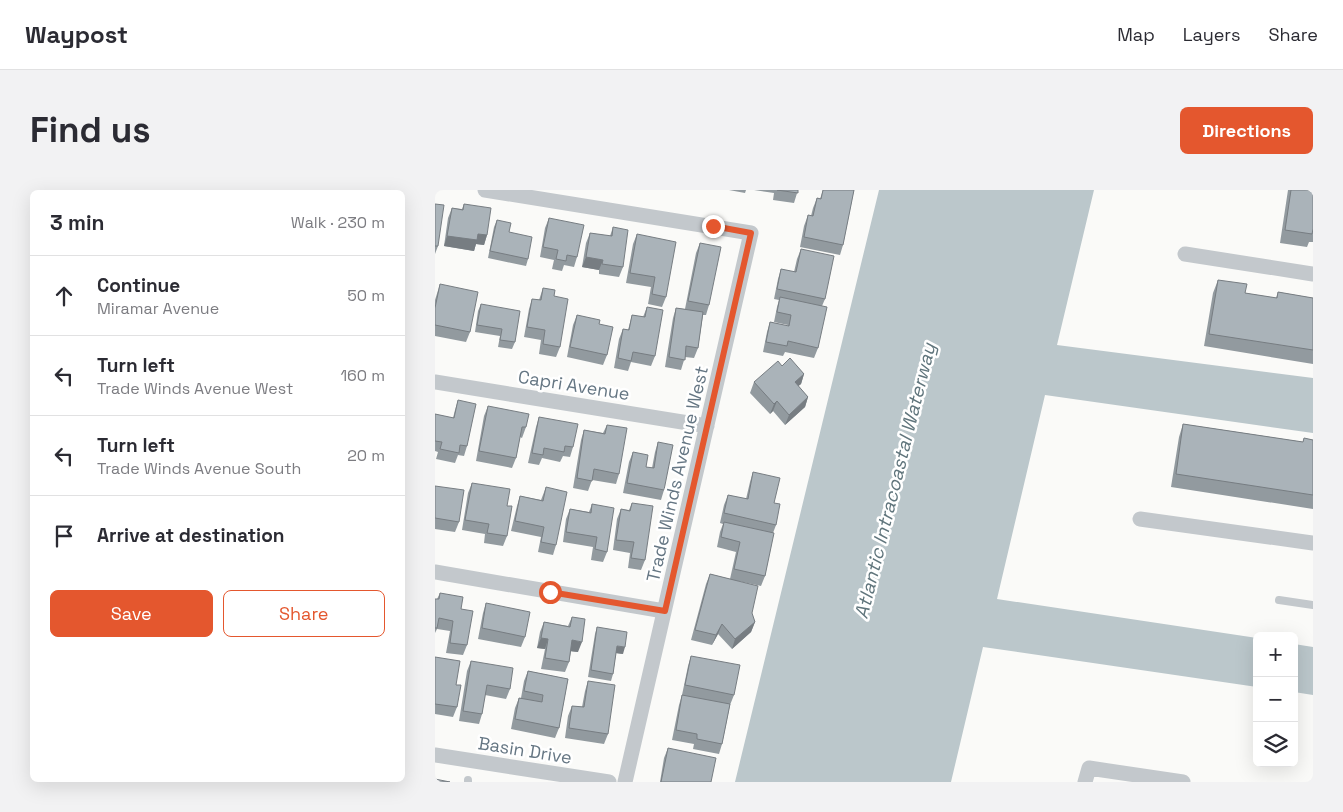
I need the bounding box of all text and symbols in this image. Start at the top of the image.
text: Waypost [25,19,128,50]
text: Map [1117,23,1155,46]
text: Layers [1183,23,1240,46]
text: Share [1268,23,1318,46]
button: Directions [1180,107,1313,154]
text: Find us [30,108,151,152]
text: 3 min [50,209,105,236]
text: Walk · 230 m [291,212,385,233]
route end [702,215,725,238]
text: Continue [97,273,180,298]
icon: ahead [50,282,78,310]
text: 50 m [347,285,385,306]
text: Miramar Avenue [97,298,219,319]
water label: Atlantic Intracoastal Waterway [849,339,942,621]
text: Turn left [97,353,175,378]
icon: left [50,362,78,390]
street label: Trade Winds Avenue West [641,364,713,584]
text: 160 m [340,365,385,386]
street label: Capri Avenue [517,365,631,405]
text: Trade Winds Avenue West [97,378,293,399]
text: Turn left [97,433,175,458]
icon: left [50,442,78,470]
text: 20 m [347,445,385,466]
text: Trade Winds Avenue South [97,458,301,479]
icon: arrive [50,522,78,550]
text: Arrive at destination [97,523,285,548]
route start [539,581,562,604]
button: Save [50,590,213,637]
button: Share [223,590,385,637]
map controls [1253,632,1298,767]
button: + [1253,632,1298,677]
button: − [1253,677,1298,722]
button: layers [1253,722,1298,767]
street label: Basin Drive [476,731,574,769]

